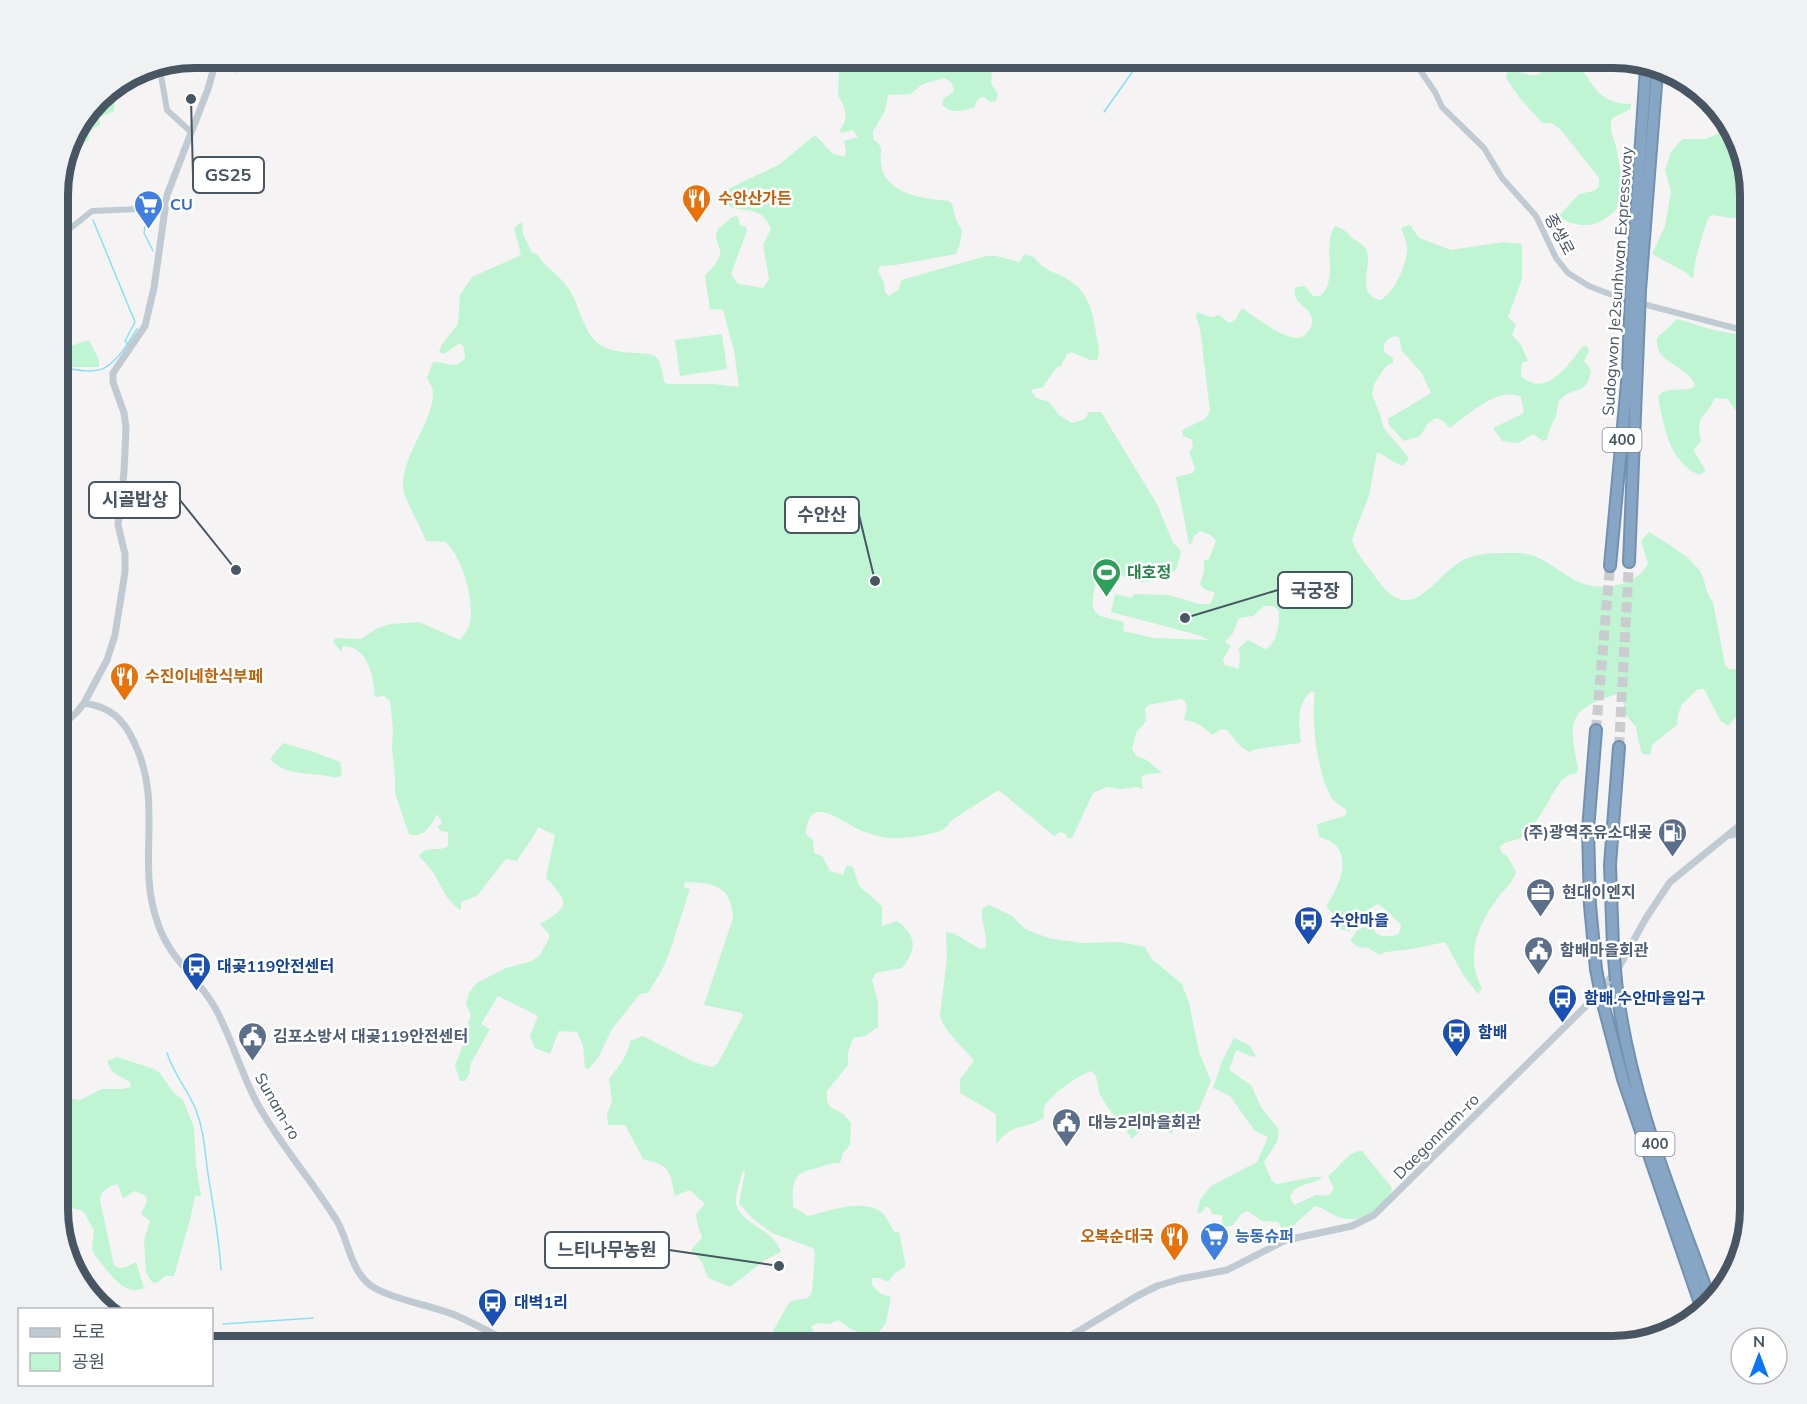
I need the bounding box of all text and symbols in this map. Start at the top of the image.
street label: Sudogwon Je2sunhwan Expressway [1598,145,1636,416]
callout: GS25 [193,157,264,193]
text: GS25 [205,163,251,186]
restaurant icon: 수안산가든 [681,182,713,224]
supermarket icon: CU [133,188,165,230]
place label: 수안산가든 [718,188,792,208]
place label: CU [170,194,193,214]
street label: 종생로 [1541,210,1579,258]
road number: 400 [1602,428,1642,452]
callout: 시골밥상 [89,482,180,518]
text: 시골밥상 [102,488,169,511]
callout: 수안산 [785,497,859,533]
text: 수안산 [797,503,847,526]
sports icon: 대호정 [1090,556,1122,598]
place label: 대호정 [1127,562,1171,582]
callout: 국궁장 [1278,572,1352,608]
text: 국궁장 [1290,579,1340,602]
restaurant icon: 수진이네한식부페 [108,660,140,702]
place label: 수진이네한식부페 [145,666,263,686]
fuel station icon: (주)광역주유소대곶 [1657,816,1689,858]
place label: (주)광역주유소대곶 [1523,822,1652,842]
office icon: 현대이엔지 [1525,876,1557,918]
place label: 현대이엔지 [1562,882,1636,902]
bus stop icon: 수안마을 [1293,904,1325,946]
place label: 수안마을 [1330,910,1389,930]
public building icon: 함배마을회관 [1523,934,1555,976]
place label: 함배마을회관 [1560,940,1649,960]
bus stop icon: 대곶119안전센터 [180,950,212,992]
place label: 대곶119안전센터 [217,956,334,976]
bus stop icon: 함배.수안마을입구 [1547,982,1579,1024]
place label: 함배.수안마을입구 [1584,988,1706,1008]
bus stop icon: 함배 [1441,1016,1473,1058]
public building icon: 김포소방서 대곶119안전센터 [236,1020,268,1062]
place label: 함배 [1478,1022,1507,1042]
place label: 김포소방서 대곶119안전센터 [273,1026,468,1046]
street label: Sunam-ro [251,1069,305,1143]
street label: Daegonnam-ro [1389,1089,1483,1183]
public building icon: 대능2리마을회관 [1051,1106,1083,1148]
place label: 대능2리마을회관 [1088,1112,1201,1132]
road number: 400 [1636,1132,1674,1156]
restaurant icon: 오복순대국 [1159,1220,1191,1262]
supermarket icon: 능동슈퍼 [1198,1220,1230,1262]
place label: 오복순대국 [1080,1226,1154,1246]
place label: 능동슈퍼 [1235,1226,1294,1246]
callout: 느티나무농원 [545,1232,669,1268]
text: 느티나무농원 [557,1238,657,1261]
bus stop icon: 대벽1리 [477,1286,509,1328]
place label: 대벽1리 [514,1292,568,1312]
legend [18,1308,213,1386]
text: 도로 [72,1320,105,1343]
north arrow [1729,1326,1789,1386]
text: N [1753,1331,1765,1351]
text: 공원 [72,1350,105,1373]

